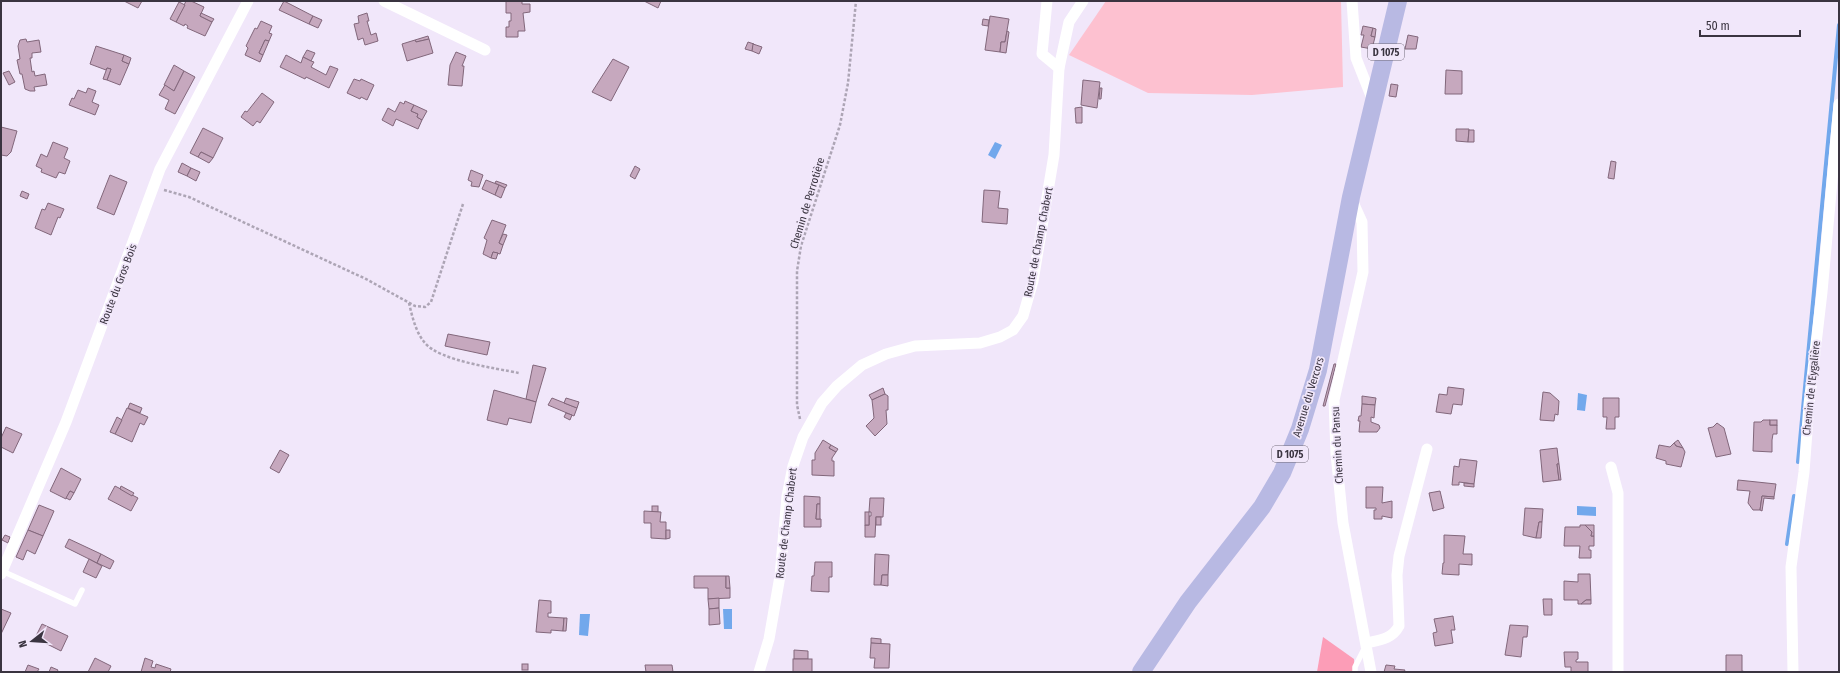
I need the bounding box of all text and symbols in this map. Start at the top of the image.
scale bar [1700,12,1800,38]
text: 50 m [1706,19,1730,33]
road number: D 1075 [1368,44,1404,60]
street label: Chemin de Perrotière [787,156,828,250]
street label: Route de Champ Chabert [1021,186,1056,298]
street label: Route du Gros Bois [97,242,140,326]
street label: Chemin de l'Eygalière [1800,340,1823,436]
street label: Avenue du Vercors [1290,355,1327,439]
street label: Chemin du Pansu [1329,406,1346,484]
road number: D 1075 [1272,446,1308,462]
street label: Route de Champ Chabert [773,466,800,579]
north arrow [12,621,52,661]
text: N [16,639,30,649]

